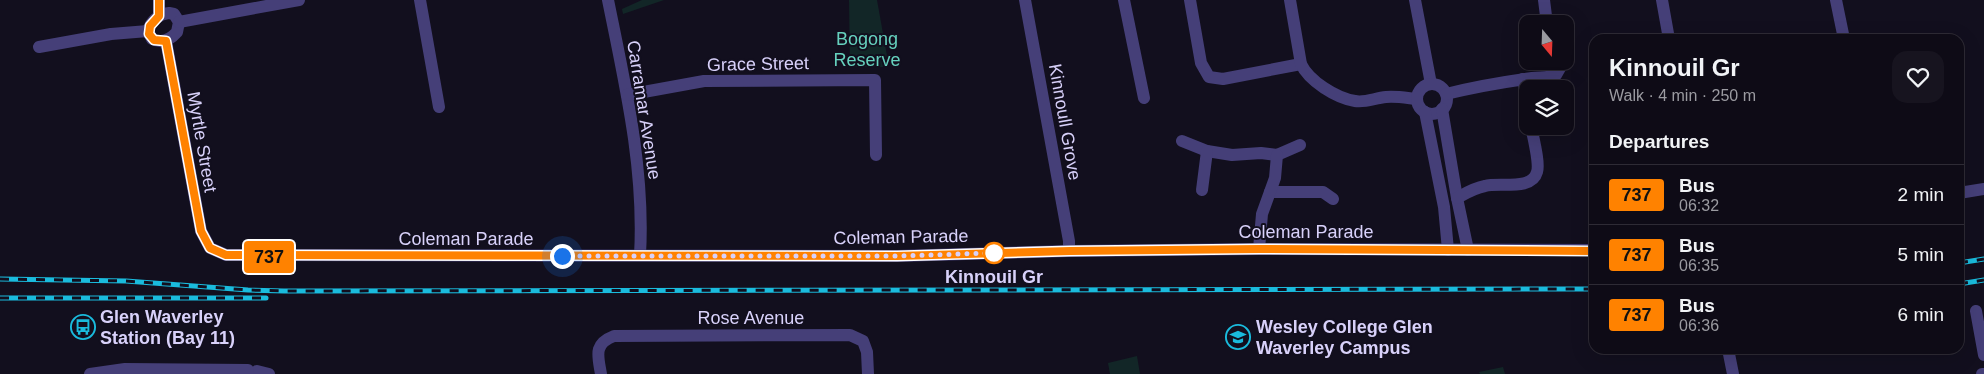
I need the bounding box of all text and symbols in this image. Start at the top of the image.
north arrow [1519,15,1574,70]
map controls [1519,15,1574,135]
park label: Bogong Reserve [833,29,901,70]
street label: Carramar Avenue [623,39,665,181]
button: heart [1892,51,1944,103]
street label: Grace Street [707,53,809,75]
text: Kinnouil Gr [1609,54,1740,81]
street label: Kinnoull Grove [1045,62,1085,182]
button: layers [1519,80,1574,135]
text: Walk · 4 min · 250 m [1609,87,1756,104]
street label: Myrtle Street [183,90,221,194]
text: Departures [1609,131,1709,152]
text: Bus [1679,175,1715,196]
text: 2 min [1898,184,1944,205]
text: 737 [1621,185,1652,205]
text: 06:32 [1679,197,1719,214]
street label: Coleman Parade [1238,222,1374,242]
street label: Coleman Parade [833,226,969,248]
street label: Coleman Parade [398,229,534,249]
text: Bus [1679,235,1715,256]
line badge: 737 [240,241,298,273]
marker: Kinnouil Gr [983,242,1005,264]
your location [550,244,575,269]
text: 5 min [1898,244,1944,265]
text: 737 [1621,245,1652,265]
text: 737 [254,247,284,267]
text: 06:35 [1679,257,1719,274]
place label: Kinnouil Gr [945,267,1043,287]
text: Bus [1679,295,1715,316]
text: 6 min [1898,304,1944,325]
text: 737 [1621,305,1652,325]
place label: Glen Waverley Station (Bay 11) [100,307,235,348]
street label: Rose Avenue [698,308,804,328]
bus stop icon: Glen Waverley Station (Bay 11) [70,314,96,340]
place label: Wesley College Glen Waverley Campus [1256,317,1433,358]
text: 06:36 [1679,317,1719,334]
school or university icon: Wesley College Glen Waverley Campus [1225,324,1251,350]

